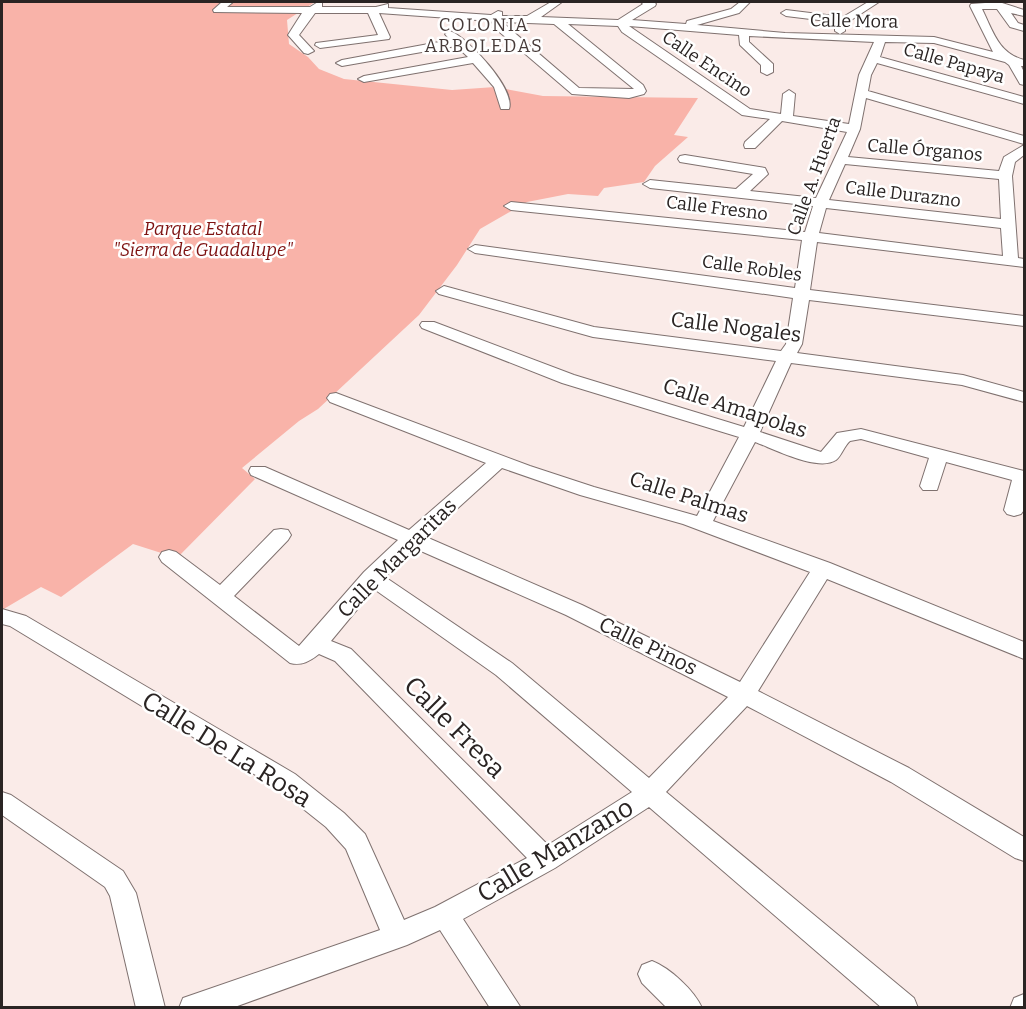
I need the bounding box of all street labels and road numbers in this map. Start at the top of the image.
street label: Calle Mora [810,9,898,33]
street label: Calle Encino [658,26,756,102]
street label: Calle Papaya [901,38,1007,88]
street label: Calle A. Huerta [782,113,846,238]
street label: Calle Órganos [866,134,984,166]
street label: Calle Durazno [844,176,962,212]
street label: Calle Fresno [665,191,769,225]
street label: Calle Robles [701,250,803,286]
street label: Calle Nogales [669,306,803,348]
street label: Calle Amapolas [660,372,810,444]
street label: Calle Palmas [626,466,752,528]
street label: Calle Margaritas [332,493,462,623]
street label: Calle Pinos [595,611,701,681]
street label: Calle Fresa [397,670,512,785]
street label: Calle De La Rosa [136,685,317,814]
street label: Calle Manzano [472,792,639,909]

